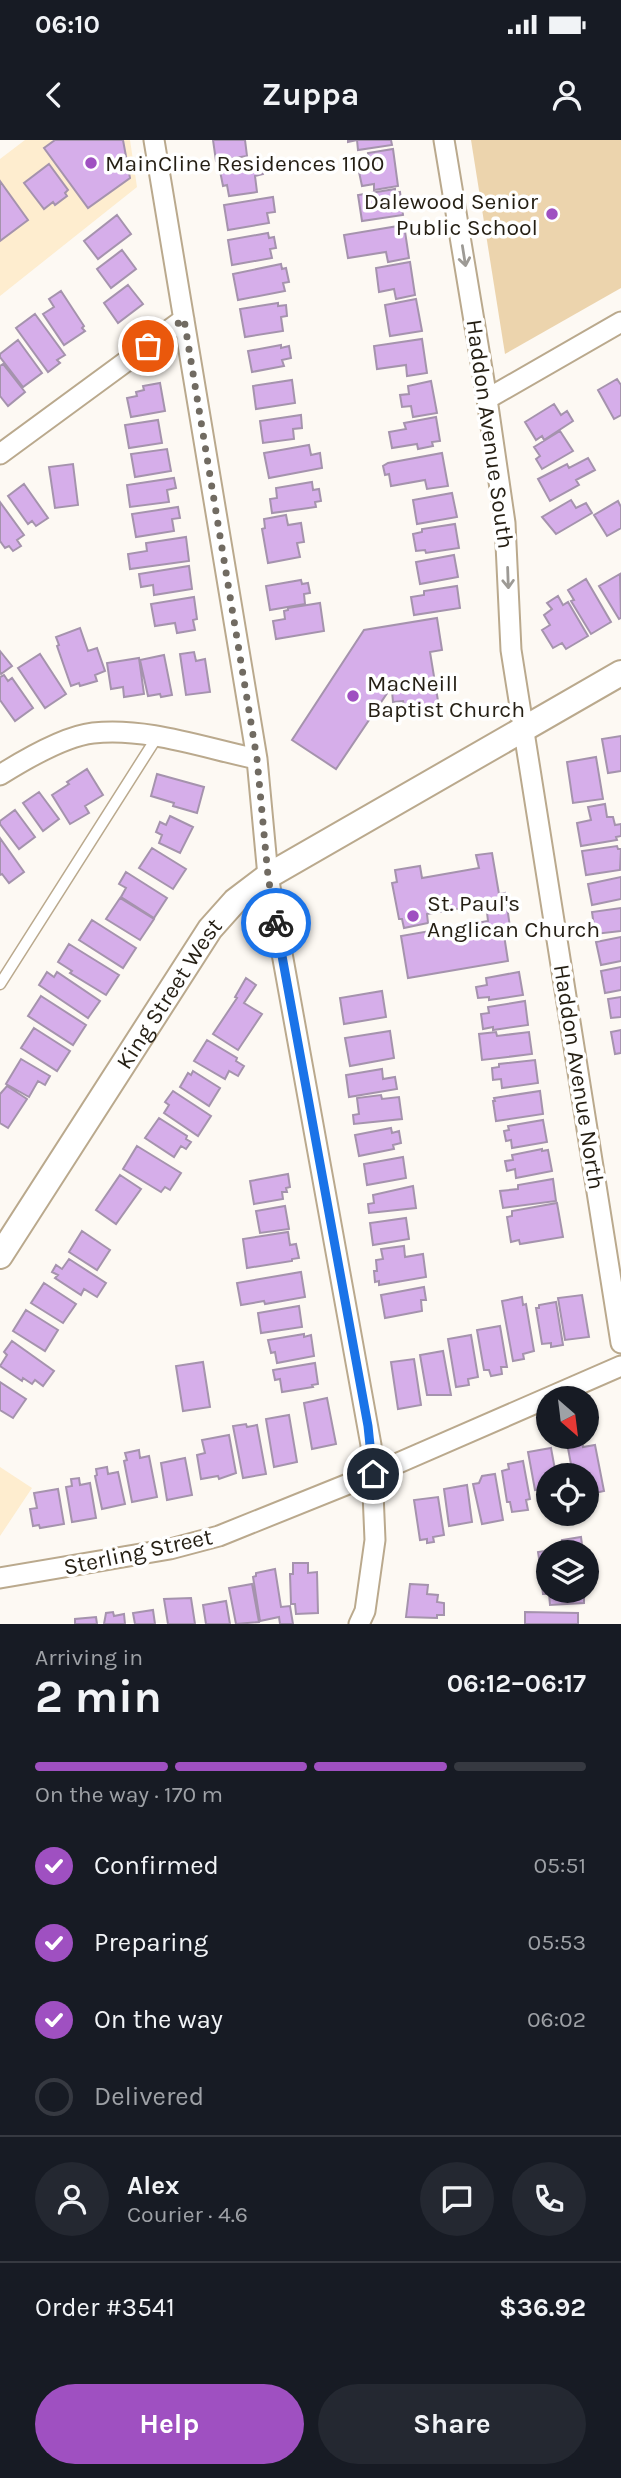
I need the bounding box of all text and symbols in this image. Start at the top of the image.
text: 06:10 [35,9,100,40]
icon: back [35,76,73,114]
text: Zuppa [262,76,359,113]
icon: person [548,76,586,114]
place label: MainCline Residences 1100 [105,150,384,177]
marker: MainCline Residences 1100 [83,155,99,171]
place label: Dalewood Senior Public School [364,188,539,241]
marker: Dalewood Senior Public School [544,206,560,222]
one-way arrow [458,244,471,267]
pin [118,316,178,376]
street label: Haddon Avenue South [461,318,519,550]
icon: bag [129,327,167,365]
one-way arrow [501,566,514,589]
place label: MacNeill Baptist Church [367,670,525,723]
marker: MacNeill Baptist Church [345,688,361,704]
courier [241,888,311,958]
place label: St. Paul's Anglican Church [427,890,600,943]
icon: bike [257,904,295,942]
marker: St. Paul's Anglican Church [405,908,421,924]
street label: King Street West [110,912,227,1074]
street label: Haddon Avenue North [548,963,610,1191]
north arrow [536,1386,598,1449]
map controls [536,1386,599,1603]
pin [343,1444,403,1504]
icon: home [354,1455,392,1493]
button: locate [536,1463,599,1526]
street label: Sterling Street [61,1523,215,1581]
button: layers [536,1540,599,1603]
text: Arriving in [35,1644,143,1671]
text: 06:12–06:17 [447,1668,586,1699]
text: 2 min [35,1670,162,1724]
text: On the way · 170 m [35,1781,223,1808]
icon: check [35,1847,73,1885]
text: Confirmed [94,1850,219,1881]
text: 05:51 [533,1852,586,1879]
icon: check [35,1924,73,1962]
text: Preparing [94,1927,208,1958]
text: 05:53 [528,1929,586,1956]
icon: check [35,2001,73,2039]
text: On the way [94,2004,223,2035]
text: 06:02 [527,2006,586,2033]
text: Delivered [94,2081,204,2112]
button: person [35,2162,109,2236]
button: chat [420,2162,494,2236]
button: phone [512,2162,586,2236]
text: Alex [127,2170,179,2201]
text: Courier · 4.6 [127,2201,248,2228]
text: Order #3541 [35,2292,175,2323]
text: $36.92 [499,2292,586,2323]
button: Help [35,2384,304,2464]
button: Share [318,2384,586,2464]

